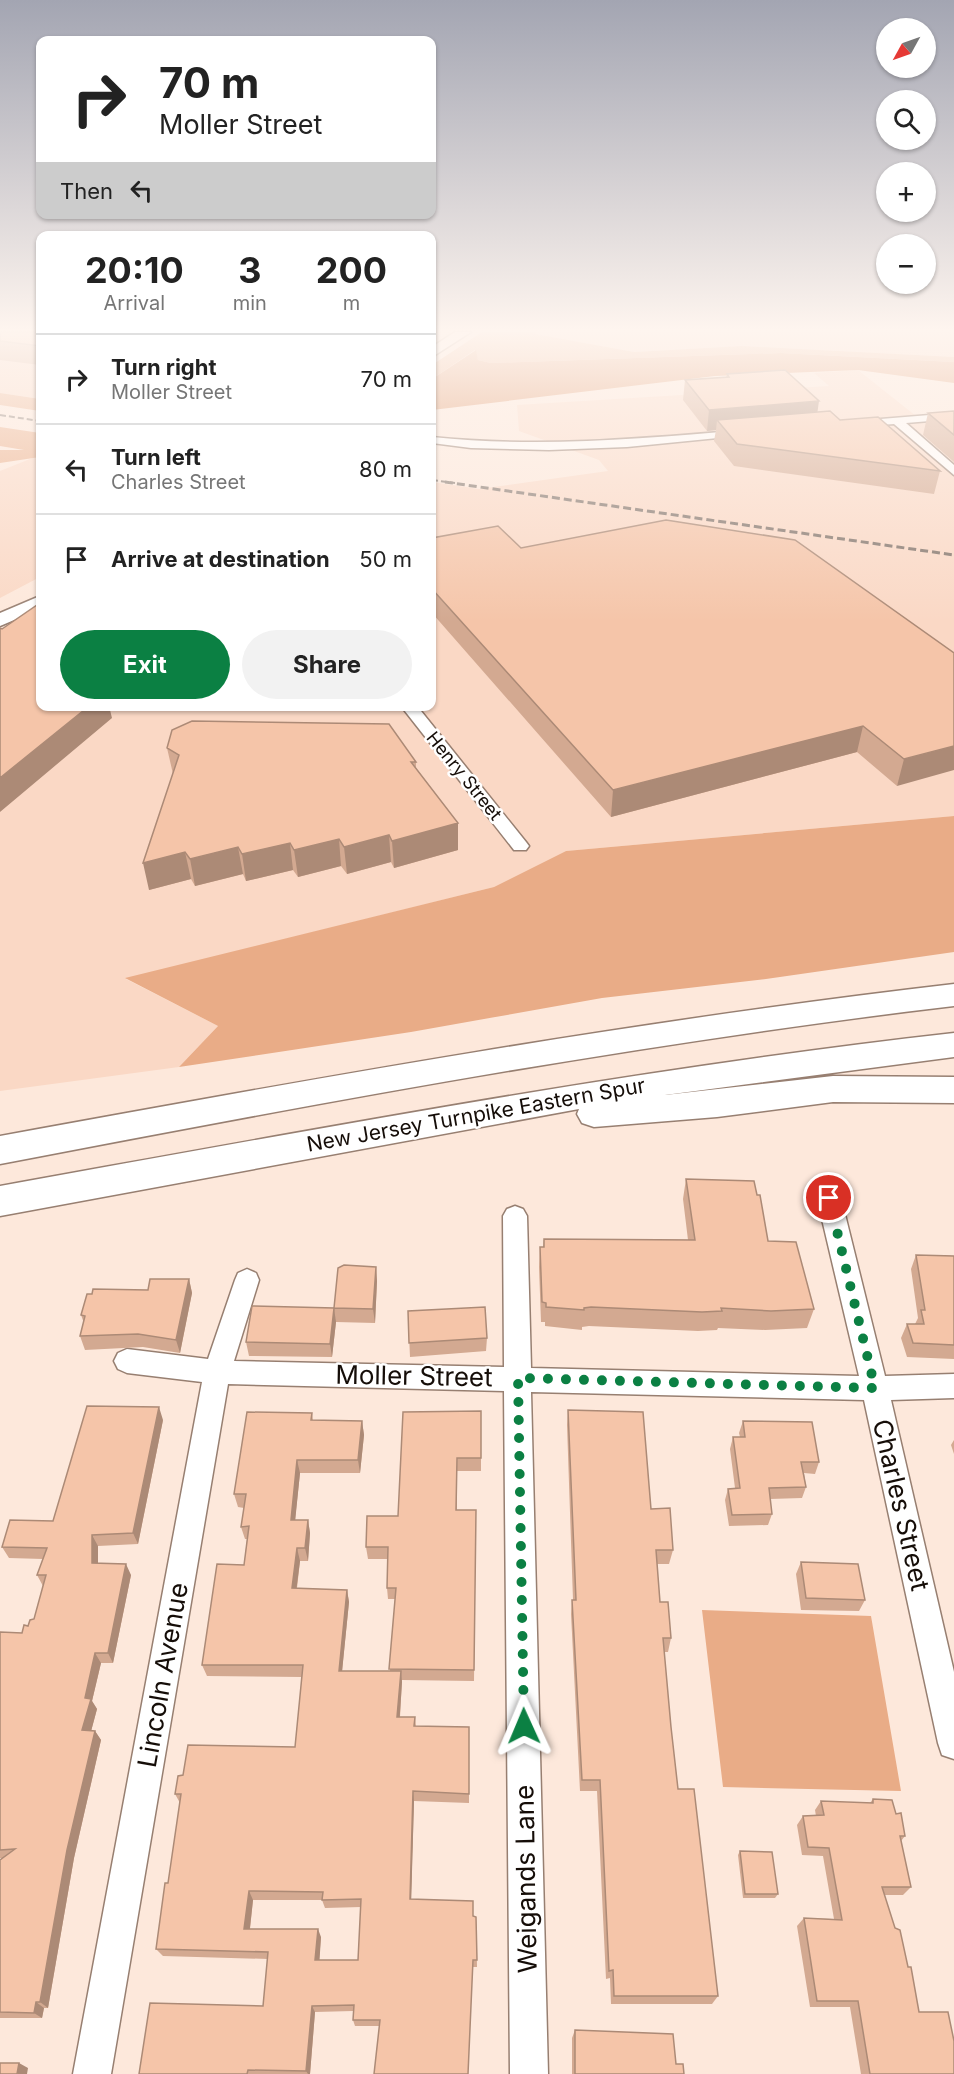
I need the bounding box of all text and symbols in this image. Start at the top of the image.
north arrow [876,18,936,78]
map controls [876,18,936,294]
text: 70 m [159,57,259,108]
icon: right [60,60,138,138]
button: search [876,90,936,150]
text: Moller Street [159,108,322,141]
button: + [876,162,936,222]
icon: left [125,174,158,207]
text: Then [60,178,113,204]
button: − [876,234,936,294]
text: 20:10 [85,248,184,292]
text: 3 [238,248,261,292]
text: 200 [316,248,387,292]
text: Arrival [104,291,165,315]
text: min [233,291,267,315]
text: m [343,291,360,315]
text: Turn right [111,354,217,380]
icon: right [60,363,93,396]
text: 70 m [361,366,412,392]
text: Moller Street [111,380,232,404]
text: Turn left [111,444,201,470]
icon: left [60,453,93,486]
text: 80 m [359,456,412,482]
text: Charles Street [111,470,246,494]
icon: arrive [60,543,93,576]
text: Arrive at destination [111,546,330,572]
text: 50 m [359,546,412,572]
button: Exit [60,630,230,699]
button: Share [242,630,412,699]
street label: Henry Street [422,727,506,824]
street label: New Jersey Turnpike Eastern Spur [305,1072,647,1157]
pin [803,1172,854,1223]
icon: arrive [812,1181,845,1214]
street label: Moller Street [335,1359,493,1392]
street label: Charles Street [867,1416,936,1594]
street label: Lincoln Avenue [131,1580,194,1770]
position arrow [492,1694,556,1758]
street label: Weigands Lane [508,1785,543,1973]

